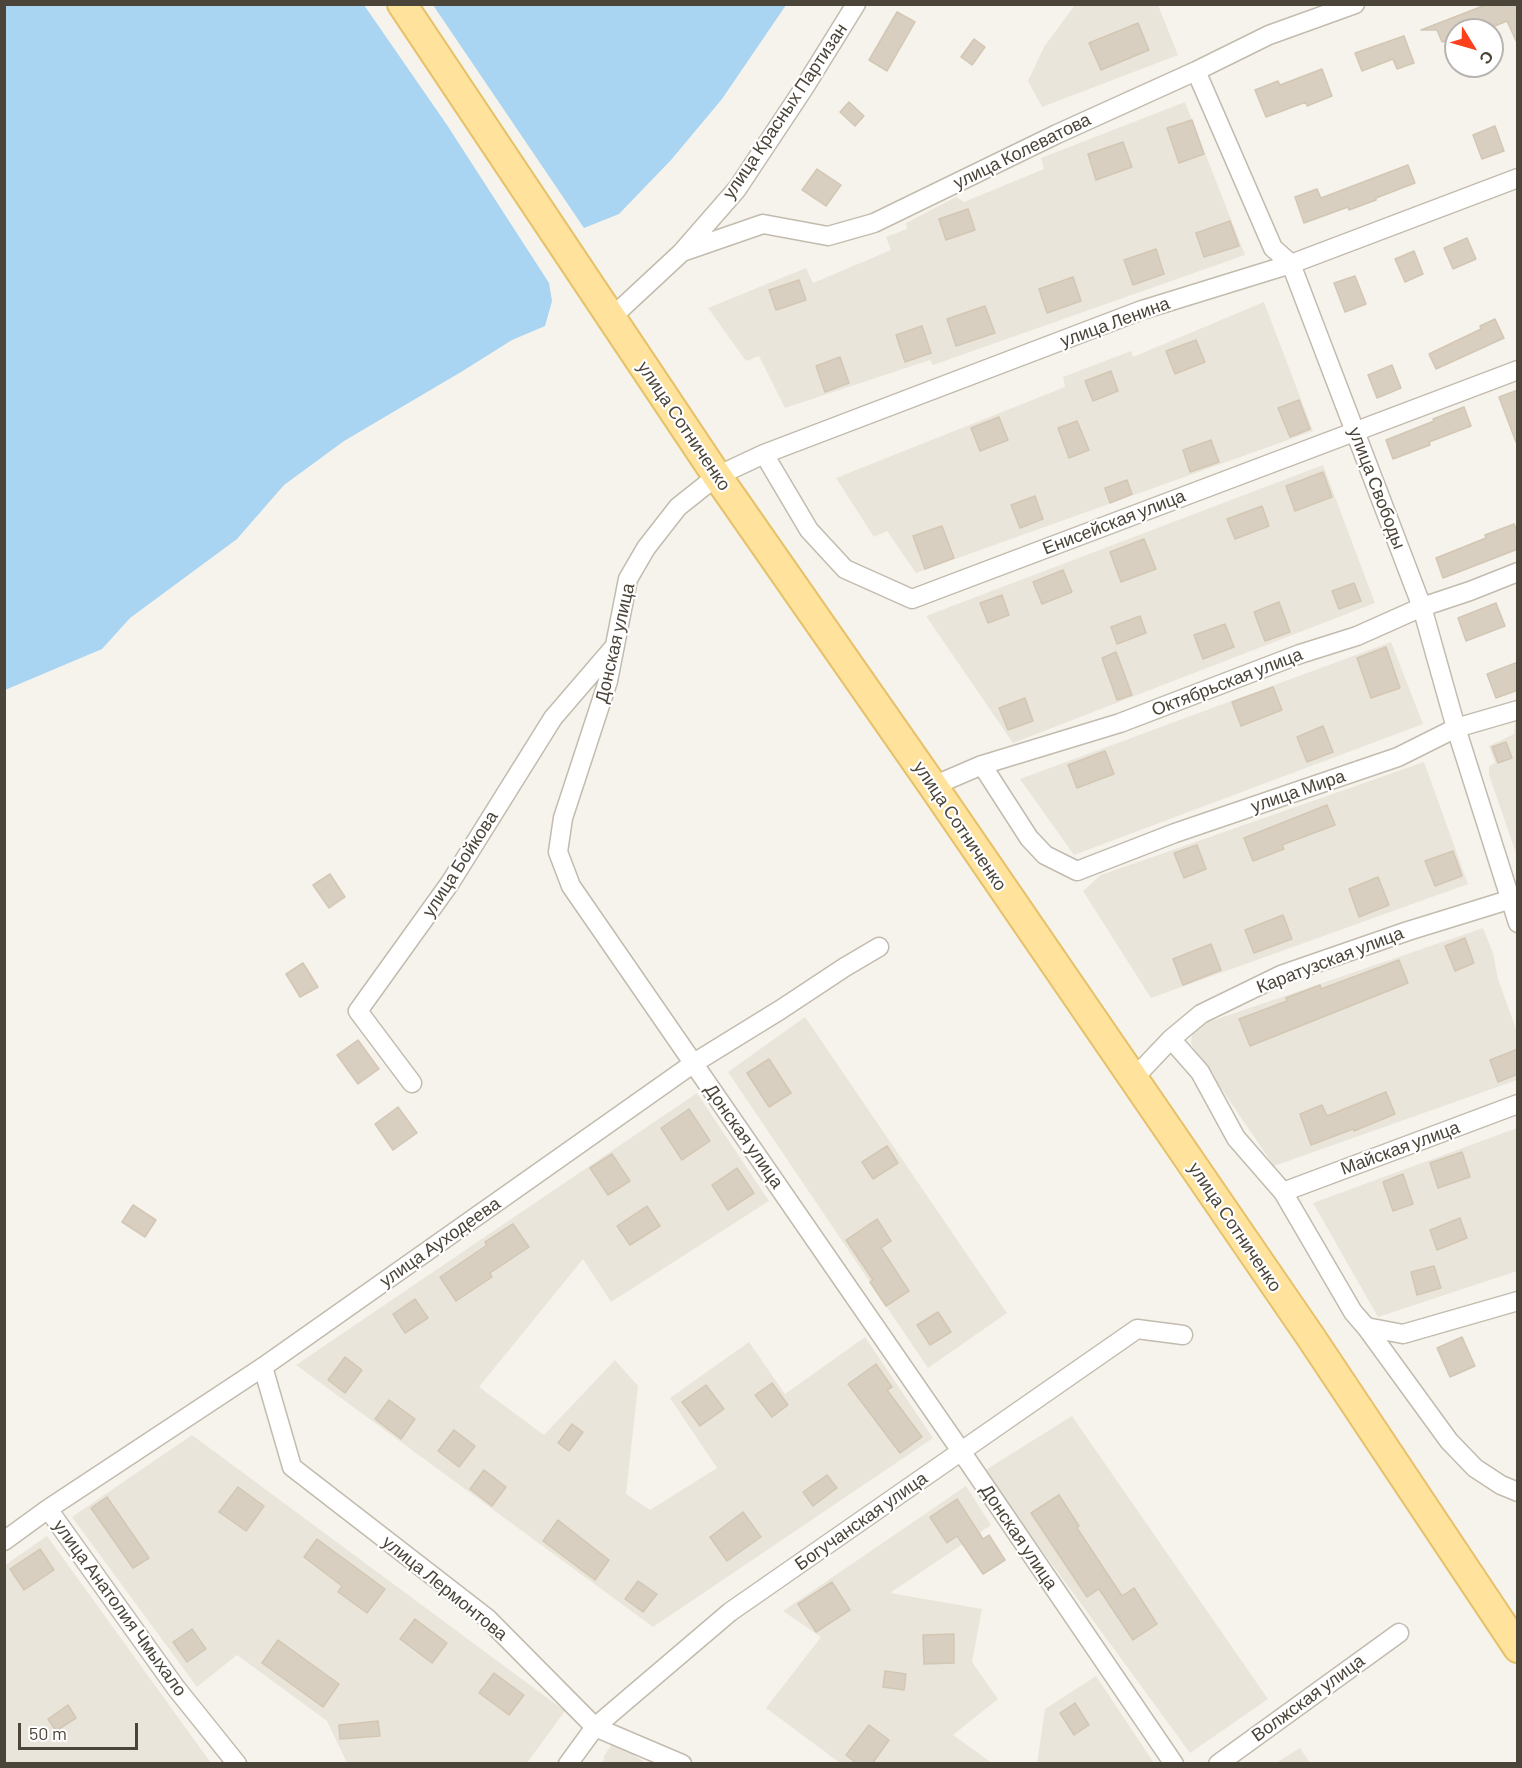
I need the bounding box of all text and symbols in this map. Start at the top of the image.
north arrow [1444,18,1504,78]
street label: улица Красных Партизан [718,19,852,203]
text: С [1476,48,1498,68]
street label: улица Колеватова [950,108,1094,194]
street label: улица Ленина [1057,292,1173,352]
street label: улица Сотниченко [633,357,735,495]
street label: улица Свободы [1344,424,1410,552]
street label: Енисейская улица [1040,485,1188,559]
street label: Донская улица [591,581,639,705]
street label: Октябрьская улица [1148,643,1306,721]
street label: улица Сотниченко [909,757,1011,895]
street label: улица Мира [1248,765,1348,817]
street label: улица Бойкова [418,807,502,921]
street label: Каратузская улица [1253,922,1407,998]
street label: Донская улица [700,1080,788,1192]
street label: Майская улица [1337,1116,1463,1180]
street label: улица Сотниченко [1184,1158,1286,1296]
street label: улица Ауходеева [376,1192,504,1292]
street label: Богучанская улица [791,1467,931,1575]
street label: Донская улица [976,1480,1062,1594]
street label: улица Анатолия Чмыхало [49,1515,191,1701]
street label: улица Лермонтова [378,1531,512,1645]
street label: Волжская улица [1247,1650,1369,1746]
scale bar [21,1711,141,1749]
text: 50 m [29,1722,67,1744]

